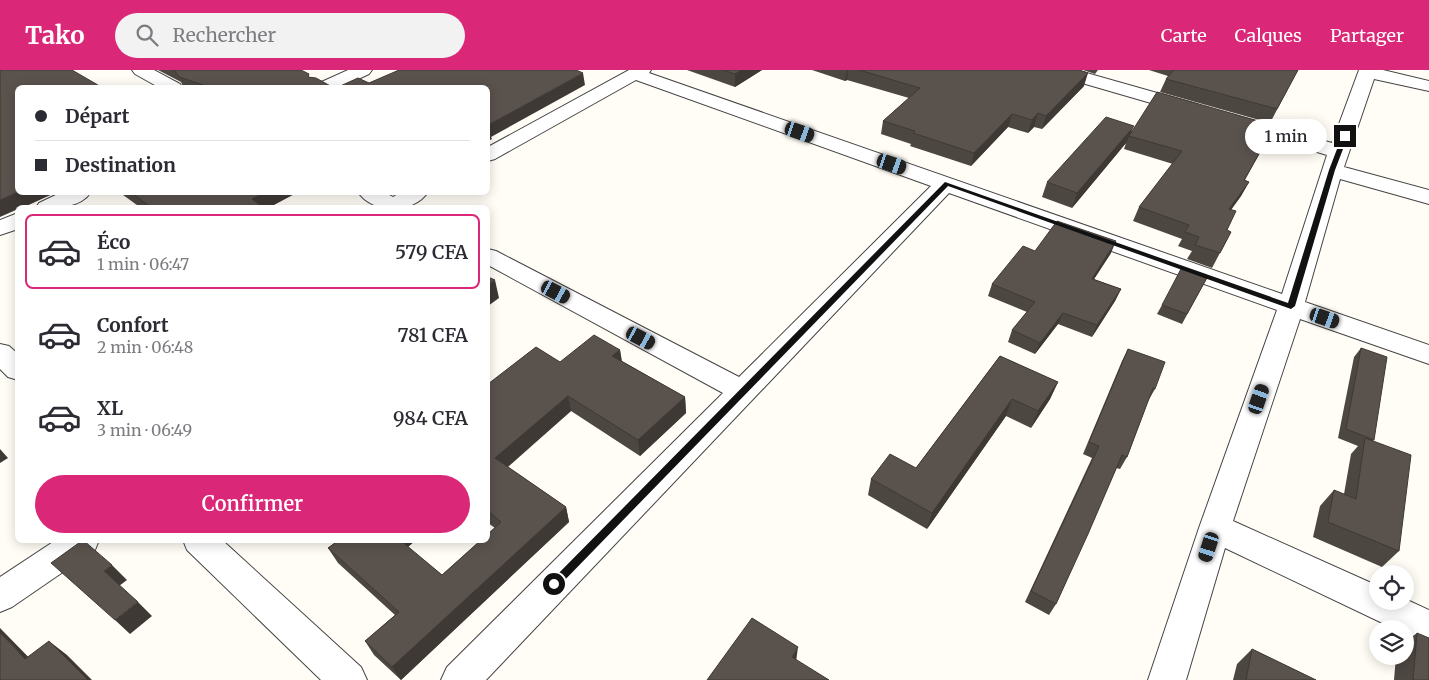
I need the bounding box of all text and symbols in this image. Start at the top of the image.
search box [115,13,465,58]
text: Tako [25,20,85,51]
icon: search [133,21,161,49]
text: Rechercher [173,23,276,47]
text: Carte [1161,24,1207,47]
text: Calques [1235,24,1302,47]
text: Partager [1330,24,1404,47]
text: Départ [65,104,129,128]
callout: 1 min [1245,118,1328,154]
car [783,120,816,144]
route end [1334,125,1356,147]
text: 1 min [1264,126,1308,146]
car [875,152,908,176]
text: Destination [65,153,176,177]
icon: car [37,229,82,274]
text: Éco [97,230,130,254]
text: 579 CFA [395,240,468,264]
text: 1 min · 06:47 [97,254,189,274]
car [539,278,572,306]
car [1308,306,1341,330]
icon: car [37,312,82,357]
text: Confort [97,313,169,337]
text: 781 CFA [397,323,468,347]
car [624,324,657,352]
text: 2 min · 06:48 [97,337,193,357]
car [1247,382,1270,416]
icon: car [37,395,82,440]
text: XL [97,396,123,420]
text: 984 CFA [393,406,468,430]
text: 3 min · 06:49 [97,420,192,440]
button: Confirmer [35,475,470,533]
car [1197,530,1220,564]
map controls [1369,565,1414,665]
button: locate [1369,565,1414,610]
route start [543,573,565,595]
button: layers [1369,620,1414,665]

